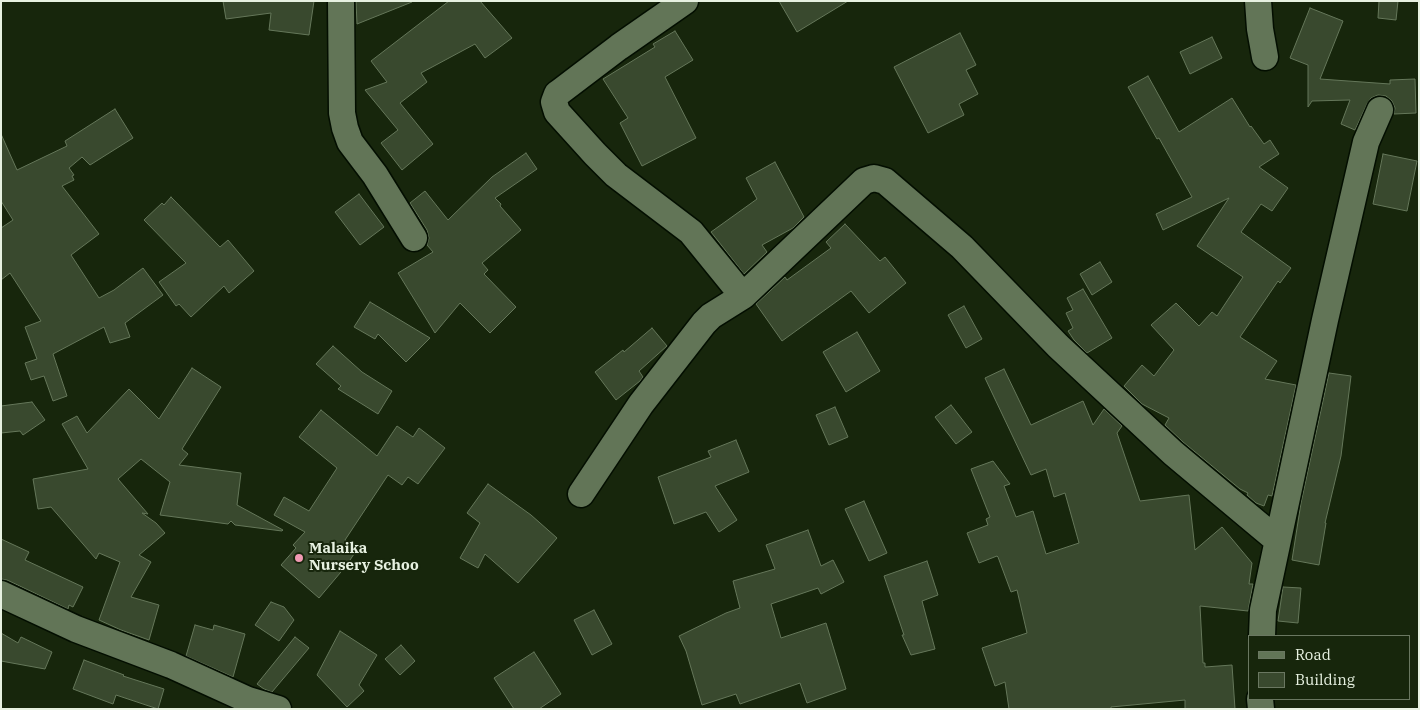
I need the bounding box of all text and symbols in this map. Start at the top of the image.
place label: Malaika Nursery Schoo [309,540,419,575]
marker: Malaika Nursery Schoo [293,552,305,564]
legend [1248,635,1410,700]
text: Road [1295,645,1331,664]
text: Building [1295,670,1355,689]

